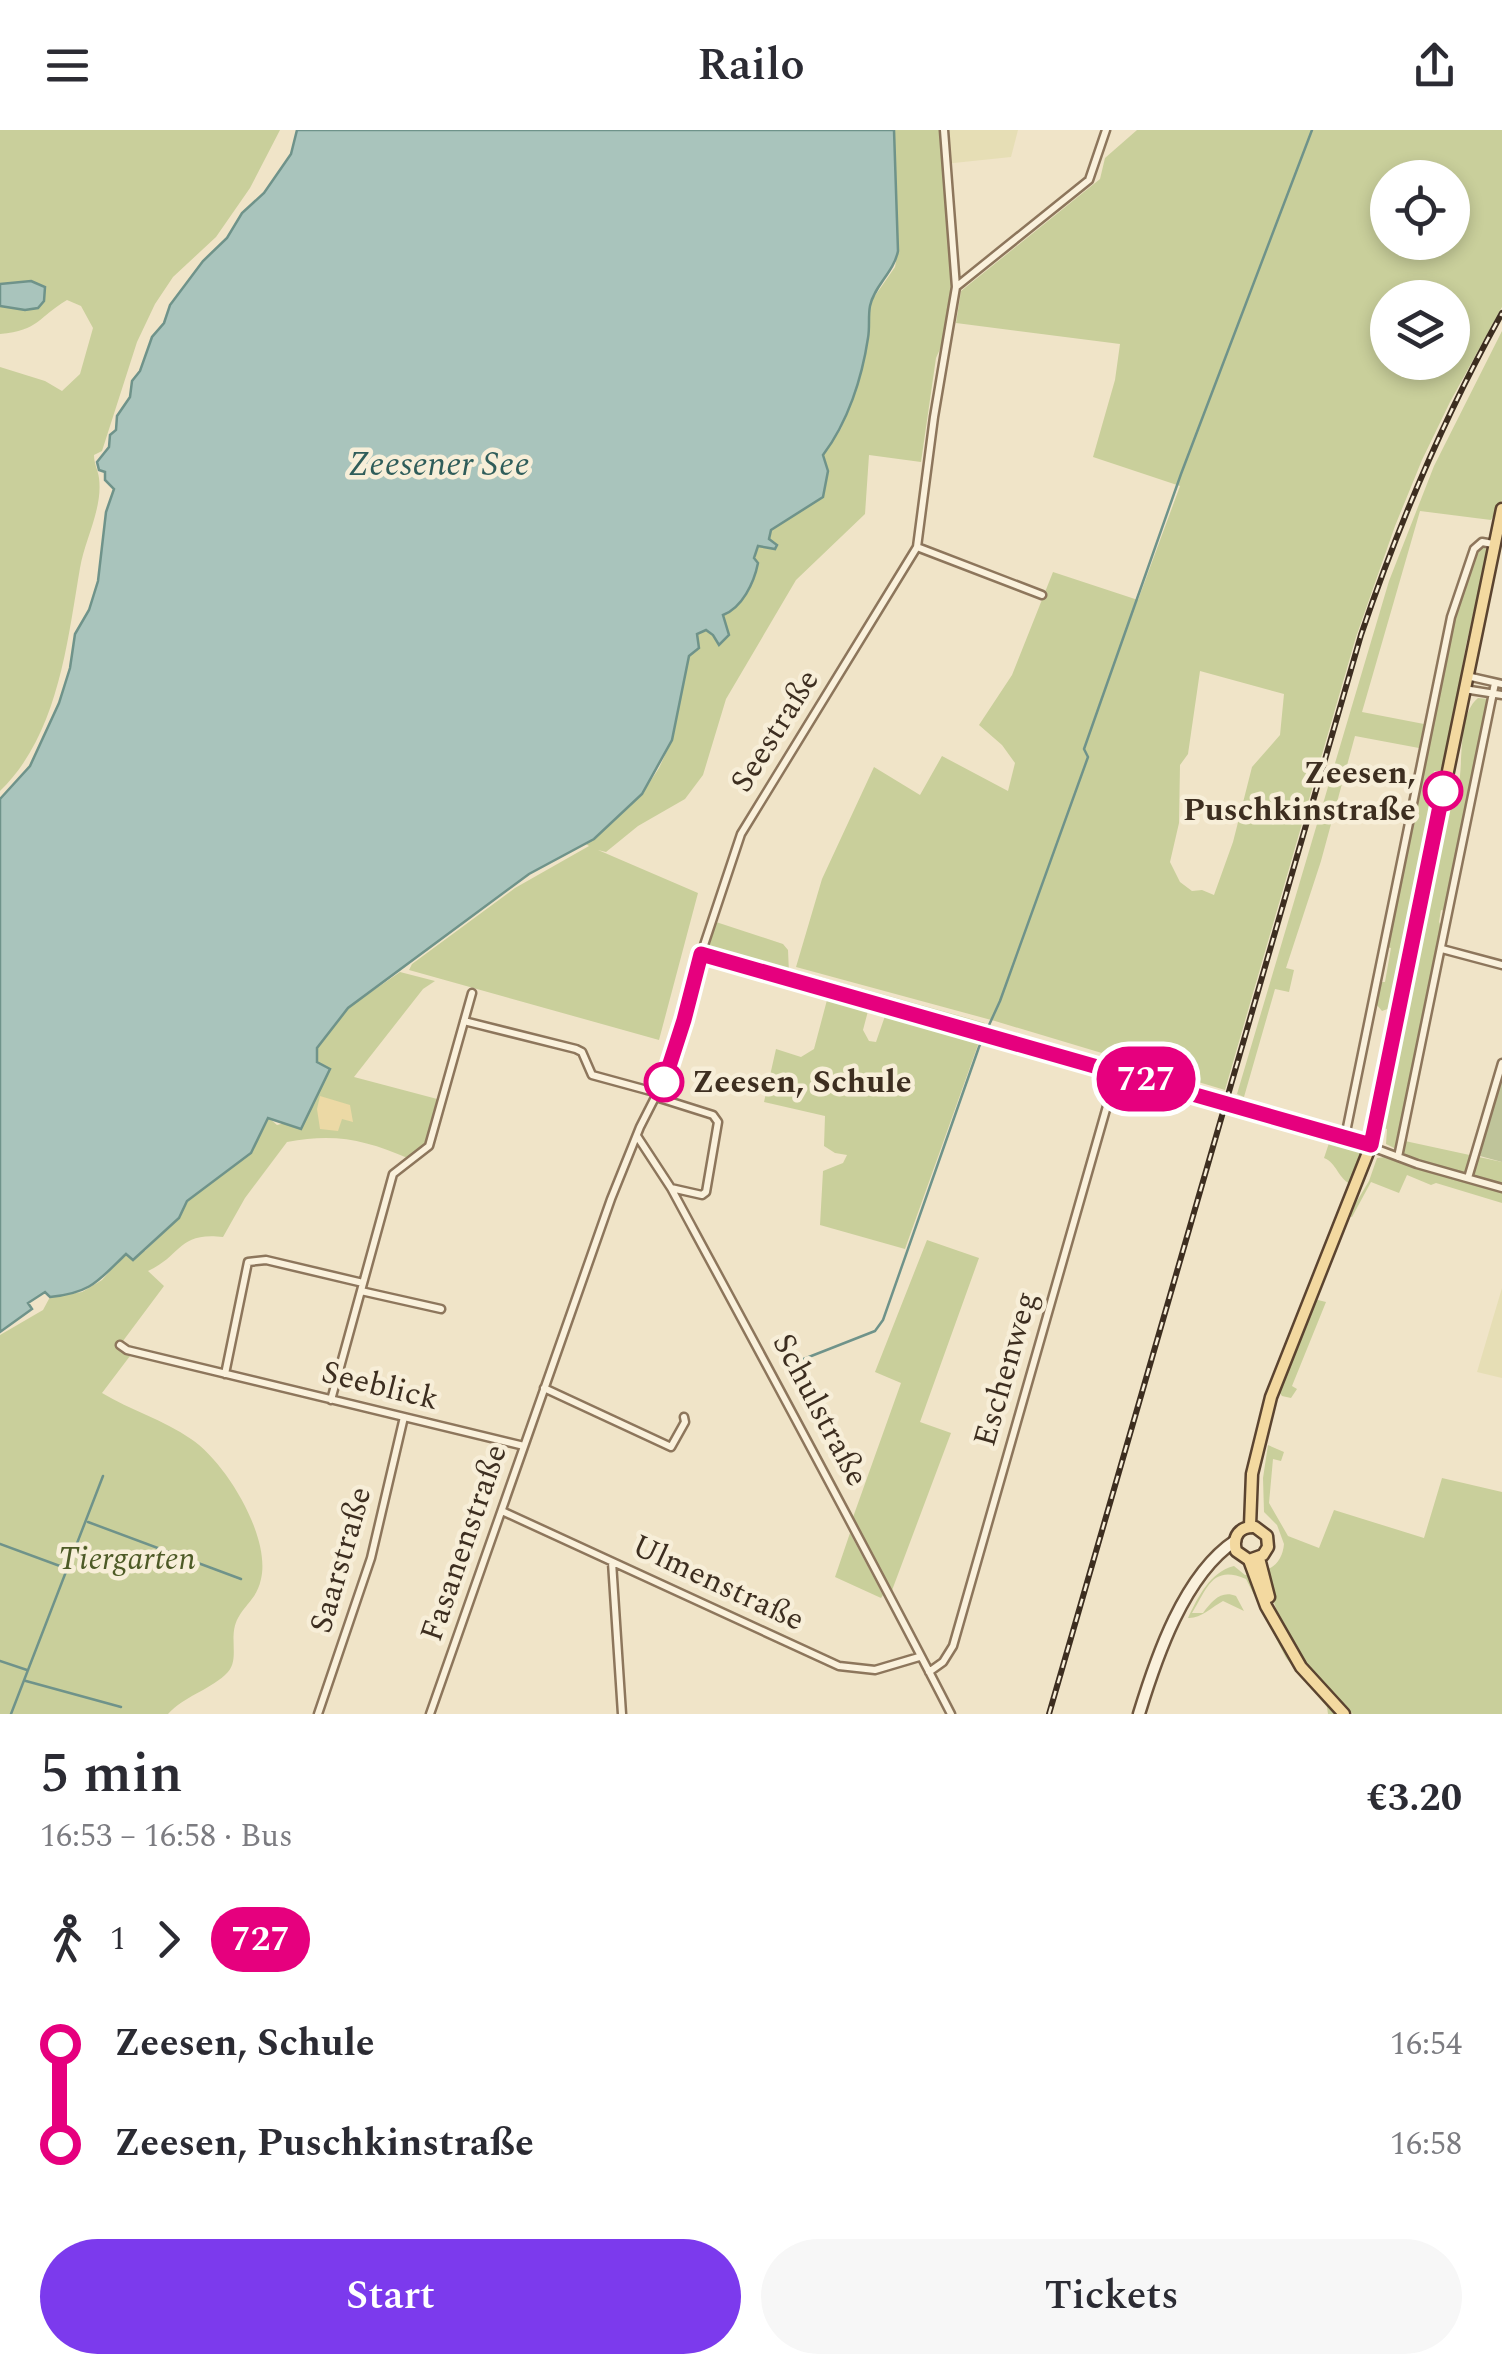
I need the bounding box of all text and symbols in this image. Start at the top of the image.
text: Railo [697,31,805,100]
icon: menu [40,38,95,93]
icon: share [1407,38,1462,93]
map controls [1370,160,1470,380]
button: locate [1370,160,1470,260]
button: layers [1370,280,1470,380]
water label: Zeesener See [348,438,530,491]
street label: Seestraße [718,660,832,802]
place label: Zeesen, Puschkinstraße [1183,749,1416,835]
marker: Zeesen, Puschkinstraße [1424,772,1462,810]
line badge: 727 [1088,1046,1204,1112]
text: 727 [1117,1053,1175,1106]
place label: Zeesen, Schule [692,1058,912,1107]
marker: Zeesen, Schule [645,1063,683,1101]
street label: Eschenweg [960,1286,1052,1452]
street label: Schulstraße [759,1325,881,1495]
street label: Seeblick [316,1348,444,1424]
street label: Fasanenstraße [407,1438,521,1648]
street label: Saarstraße [297,1481,385,1639]
street label: Ulmenstraße [624,1522,812,1644]
park label: Tiergarten [58,1535,196,1584]
text: 5 min [40,1733,183,1816]
text: €3.20 [1367,1770,1462,1828]
text: 16:53 – 16:58 · Bus [40,1812,293,1861]
icon: walk [40,1912,95,1967]
icon: forward [141,1912,196,1967]
text: 727 [231,1913,290,1966]
text: 1 [110,1915,126,1964]
text: Zeesen, Schule [114,2015,375,2073]
text: 16:54 [1390,2020,1462,2069]
text: Zeesen, Puschkinstraße [114,2115,534,2173]
text: 16:58 [1390,2120,1462,2169]
button: Start [40,2239,741,2354]
button: Tickets [761,2239,1462,2354]

